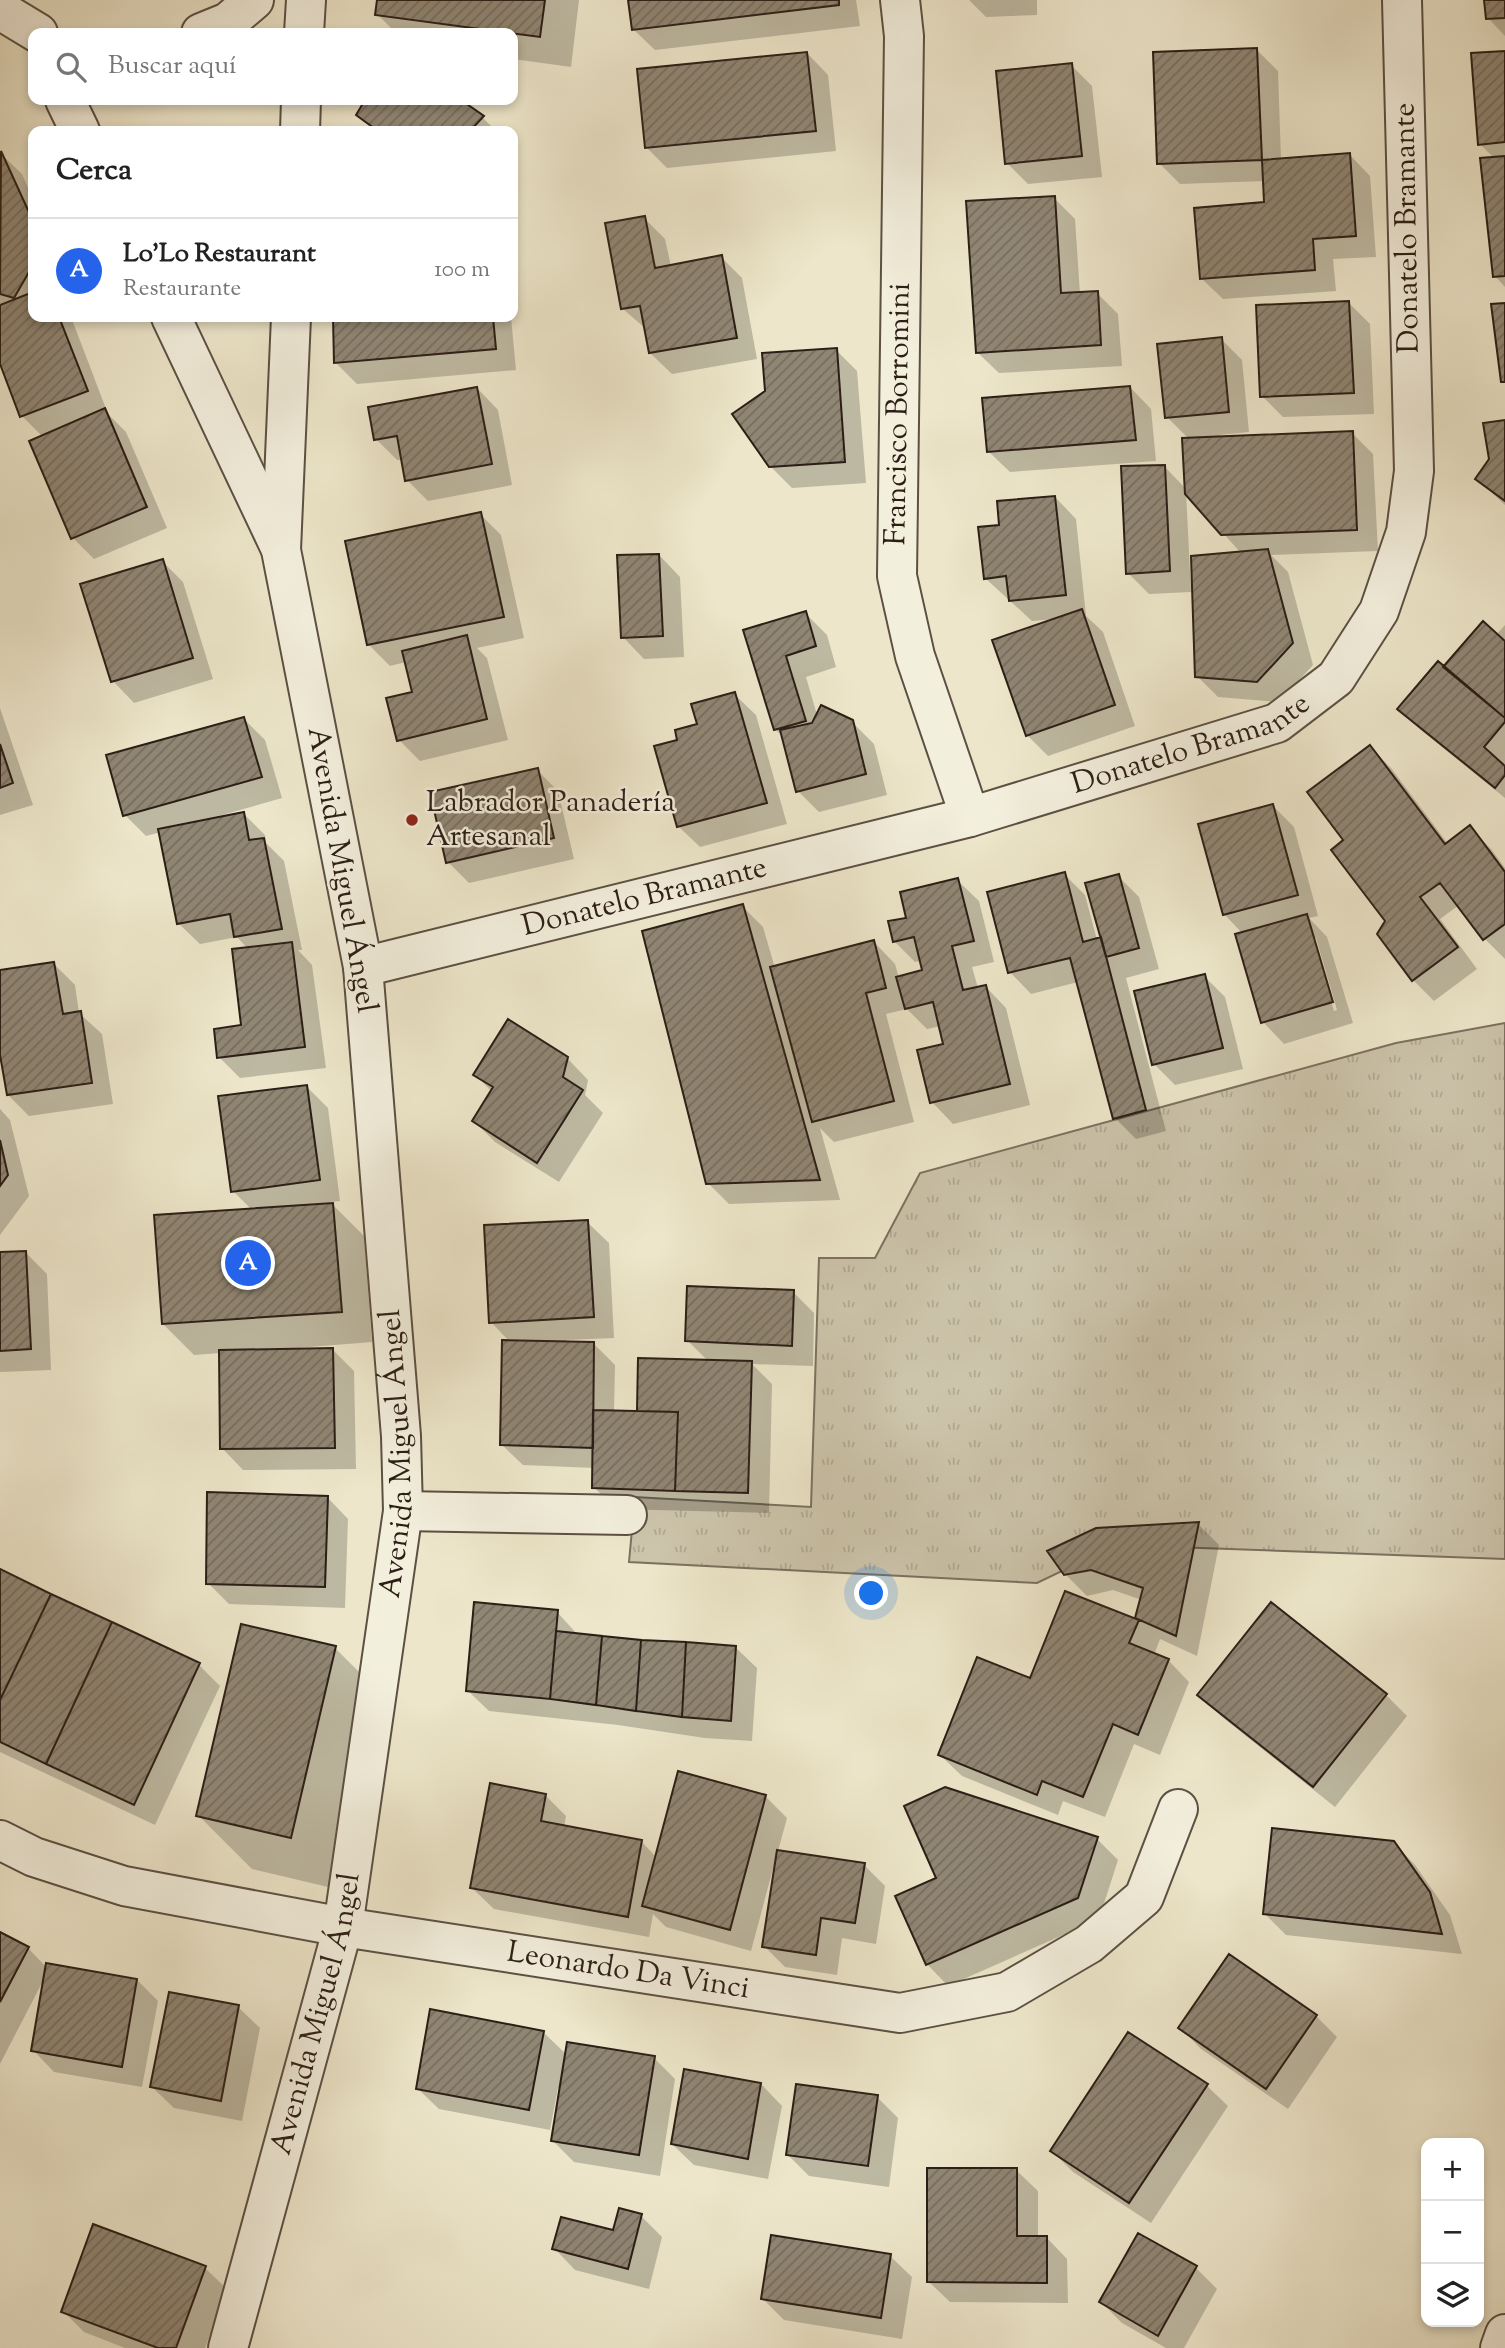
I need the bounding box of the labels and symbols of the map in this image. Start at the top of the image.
street label: Donatelo Bramante [1384,102,1432,354]
street label: Francisco Borromini [875,282,923,546]
street label: Donatelo Bramante [1066,683,1320,806]
street label: Avenida Miguel Ángel [295,724,387,1016]
place label: Labrador Panadería Artesanal [426,782,675,859]
marker: Labrador Panadería Artesanal [404,812,420,828]
street label: Donatelo Bramante [518,846,771,948]
pin: A [225,1237,271,1289]
street label: Avenida Miguel Ángel [369,1307,425,1601]
your location [854,1576,888,1610]
street label: Avenida Miguel Ángel [260,1870,372,2160]
street label: Leonardo Da Vinci [504,1931,753,2011]

